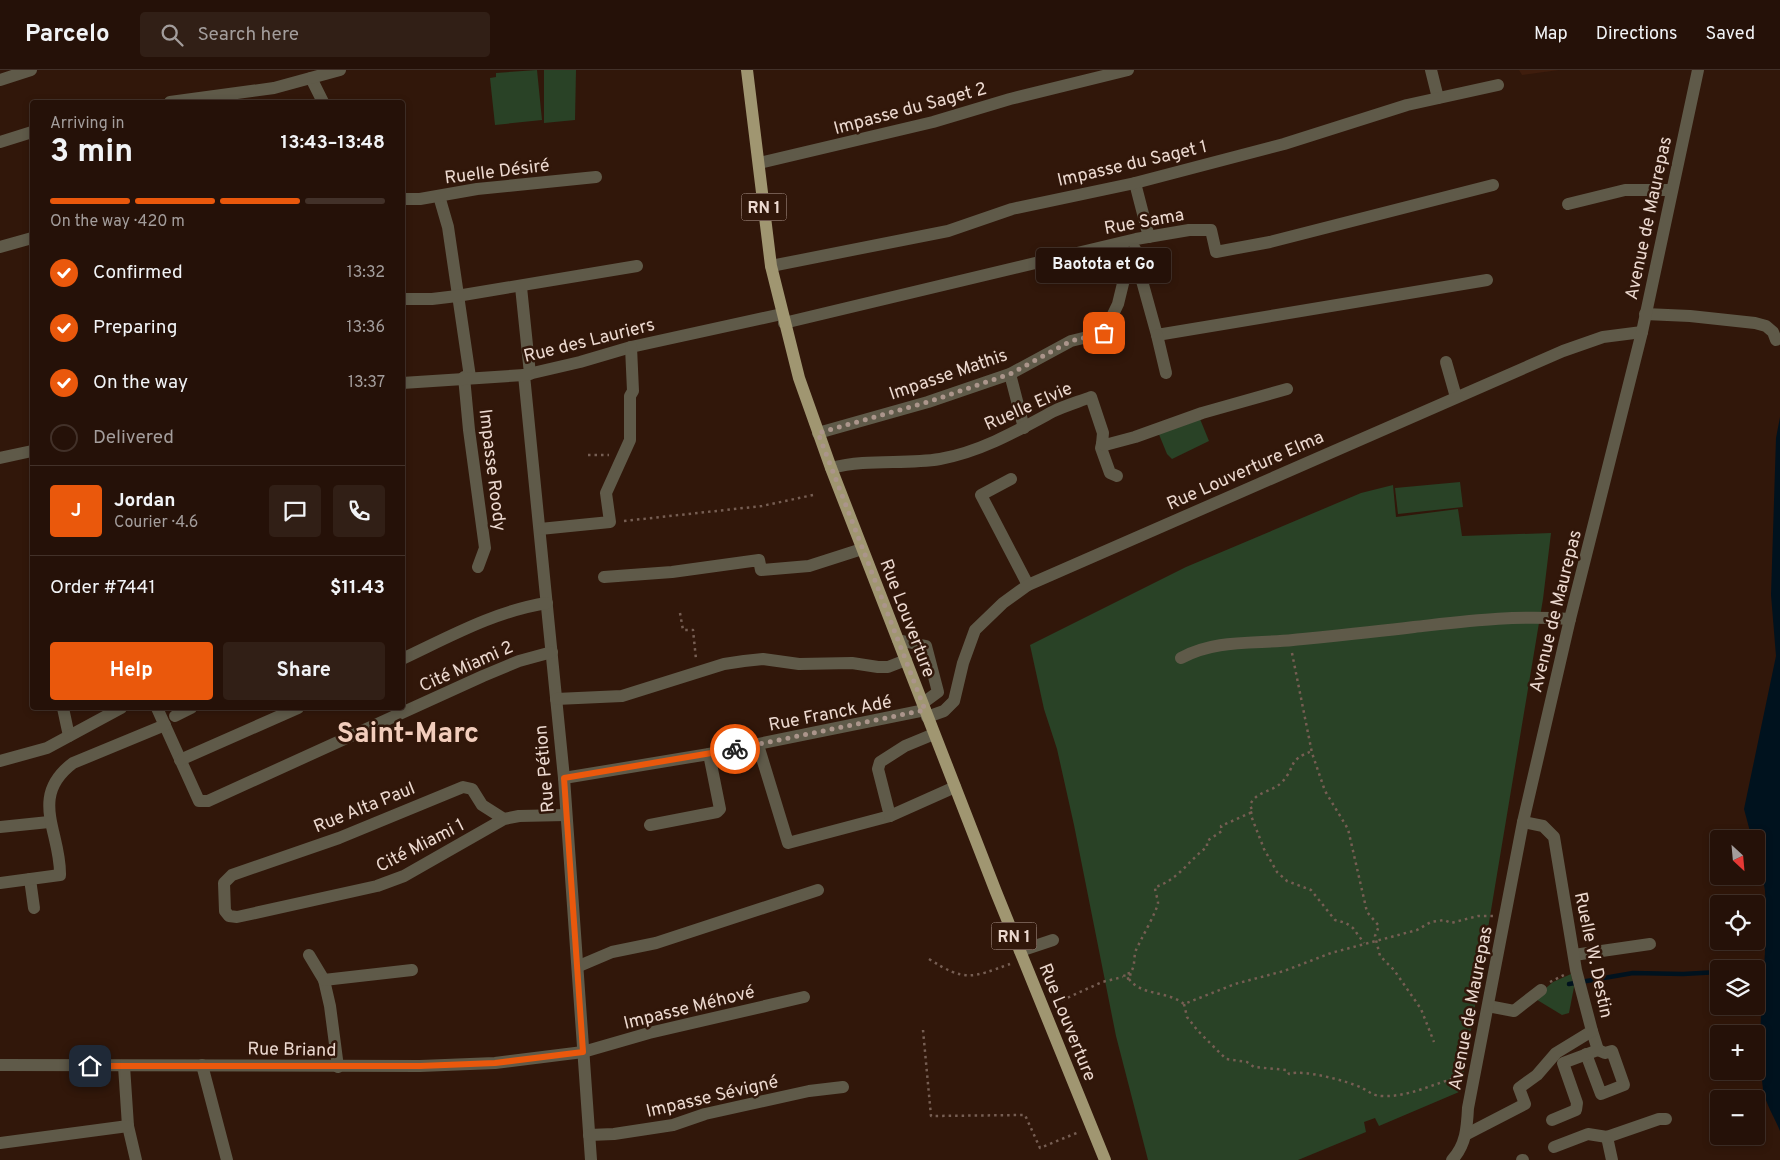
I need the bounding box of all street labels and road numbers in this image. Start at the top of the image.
street label: Impasse du Saget 2 [831,78,990,141]
street label: Avenue de Maurepas [1621,134,1678,302]
street label: Impasse du Saget 1 [1055,136,1210,193]
street label: Ruelle Désiré [443,155,551,190]
road number: RN 1 [742,194,786,220]
street label: Rue Sama [1102,204,1186,241]
street label: Rue des Lauriers [521,314,657,369]
street label: Impasse Mathis [886,344,1011,406]
street label: Ruelle Elvie [981,378,1076,437]
street label: Impasse Roody [473,408,510,533]
street label: Rue Louverture Elma [1163,426,1328,516]
street label: Avenue de Maurepas [1525,528,1588,695]
street label: Rue Louverture [873,556,940,681]
street label: Cité Miami 2 [416,636,517,698]
street label: Rue Franck Adé [767,691,894,738]
street label: Rue Pétion [530,724,561,814]
street label: Rue Alta Paul [310,778,419,839]
street label: Cité Miami 1 [373,814,469,878]
street label: Ruelle W. Destin [1568,890,1617,1020]
road number: RN 1 [992,922,1036,949]
street label: Avenue de Maurepas [1444,924,1499,1092]
street label: Rue Louverture [1032,960,1101,1085]
street label: Impasse Méhové [621,981,757,1036]
street label: Rue Briand [247,1038,337,1063]
street label: Impasse Sévigné [644,1071,781,1124]

